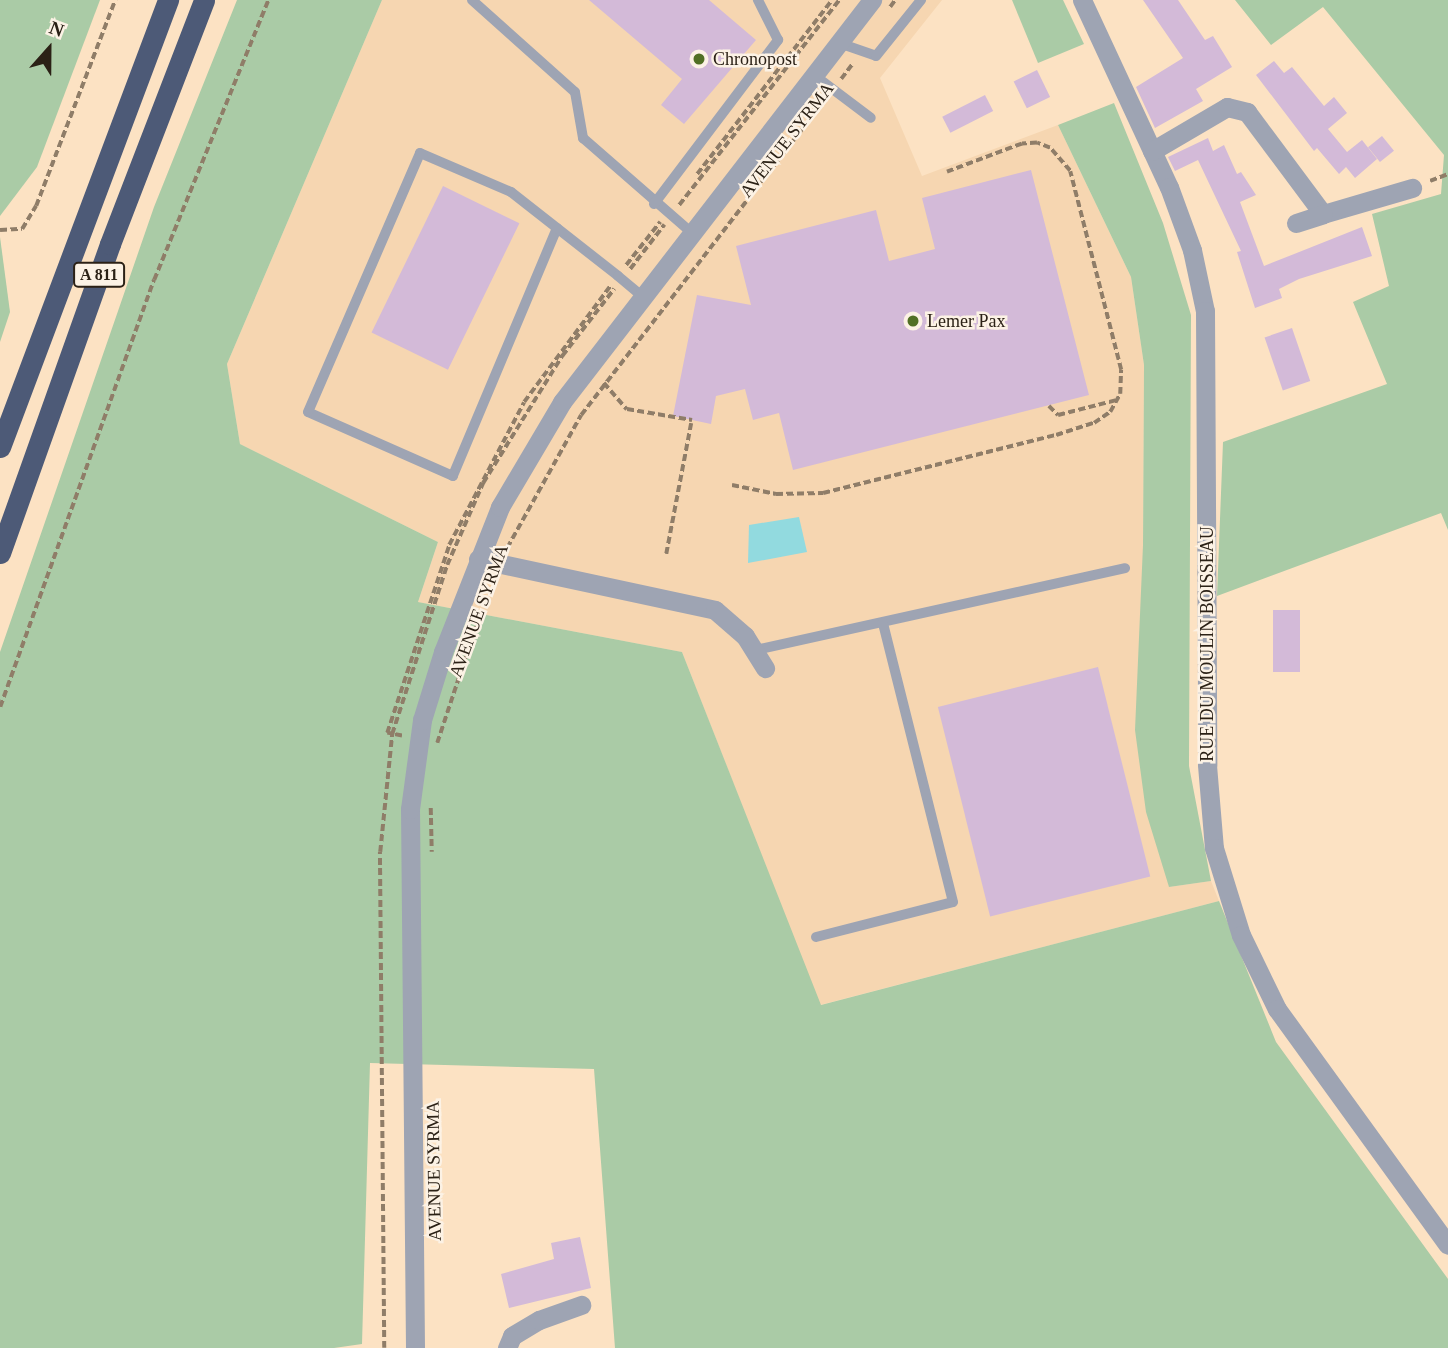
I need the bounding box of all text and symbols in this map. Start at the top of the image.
north arrow [14,14,84,84]
text: N [47,17,67,41]
place label: Chronopost [713,48,797,70]
marker: Chronopost [691,51,707,67]
street label: AVENUE SYRMA [735,78,839,202]
road number: A 811 [71,262,127,288]
place label: Lemer Pax [927,310,1005,332]
marker: Lemer Pax [905,313,921,329]
street label: RUE DU MOULIN BOISSEAU [1196,526,1218,762]
street label: AVENUE SYRMA [445,541,513,681]
street label: AVENUE SYRMA [422,1101,446,1241]

